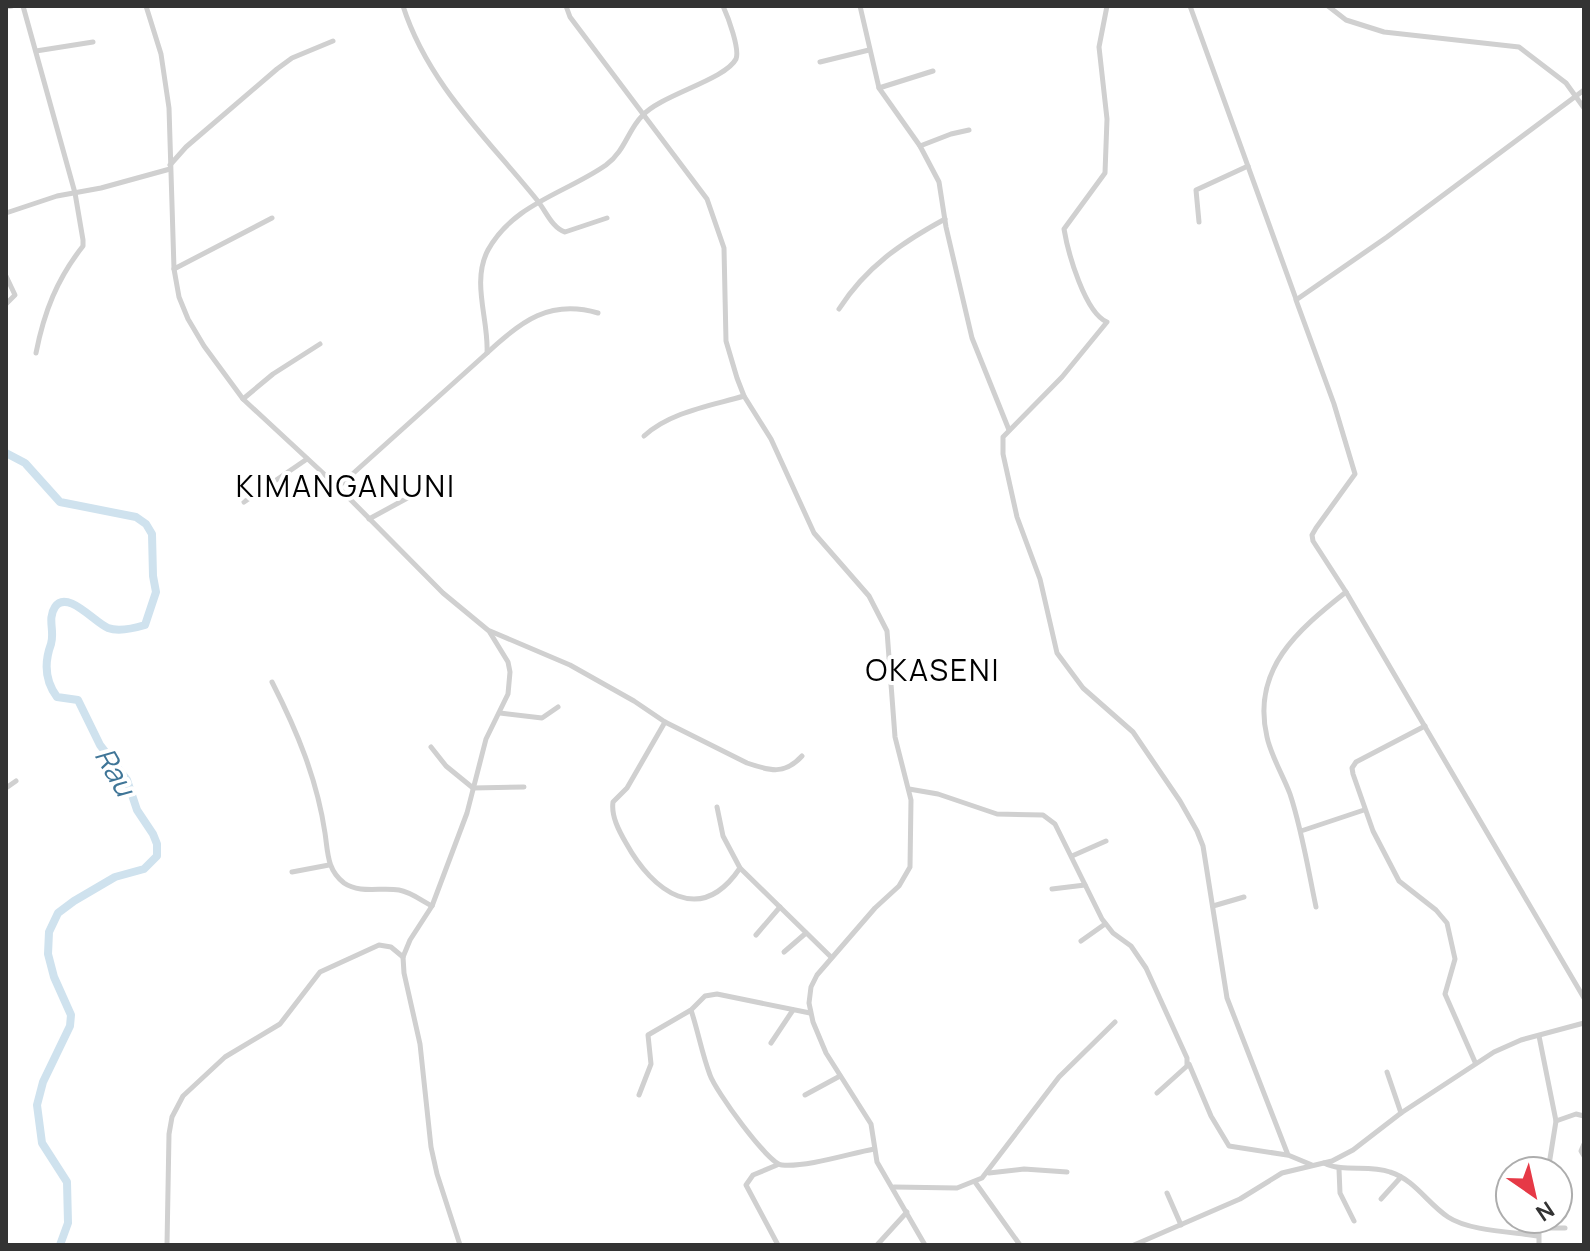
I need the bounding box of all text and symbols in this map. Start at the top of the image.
district label: KIMANGANUNI [236,465,456,506]
district label: OKASENI [865,649,1001,690]
water label: Rau [87,740,146,804]
north arrow [1494,1155,1574,1235]
text: N [1530,1195,1560,1228]

